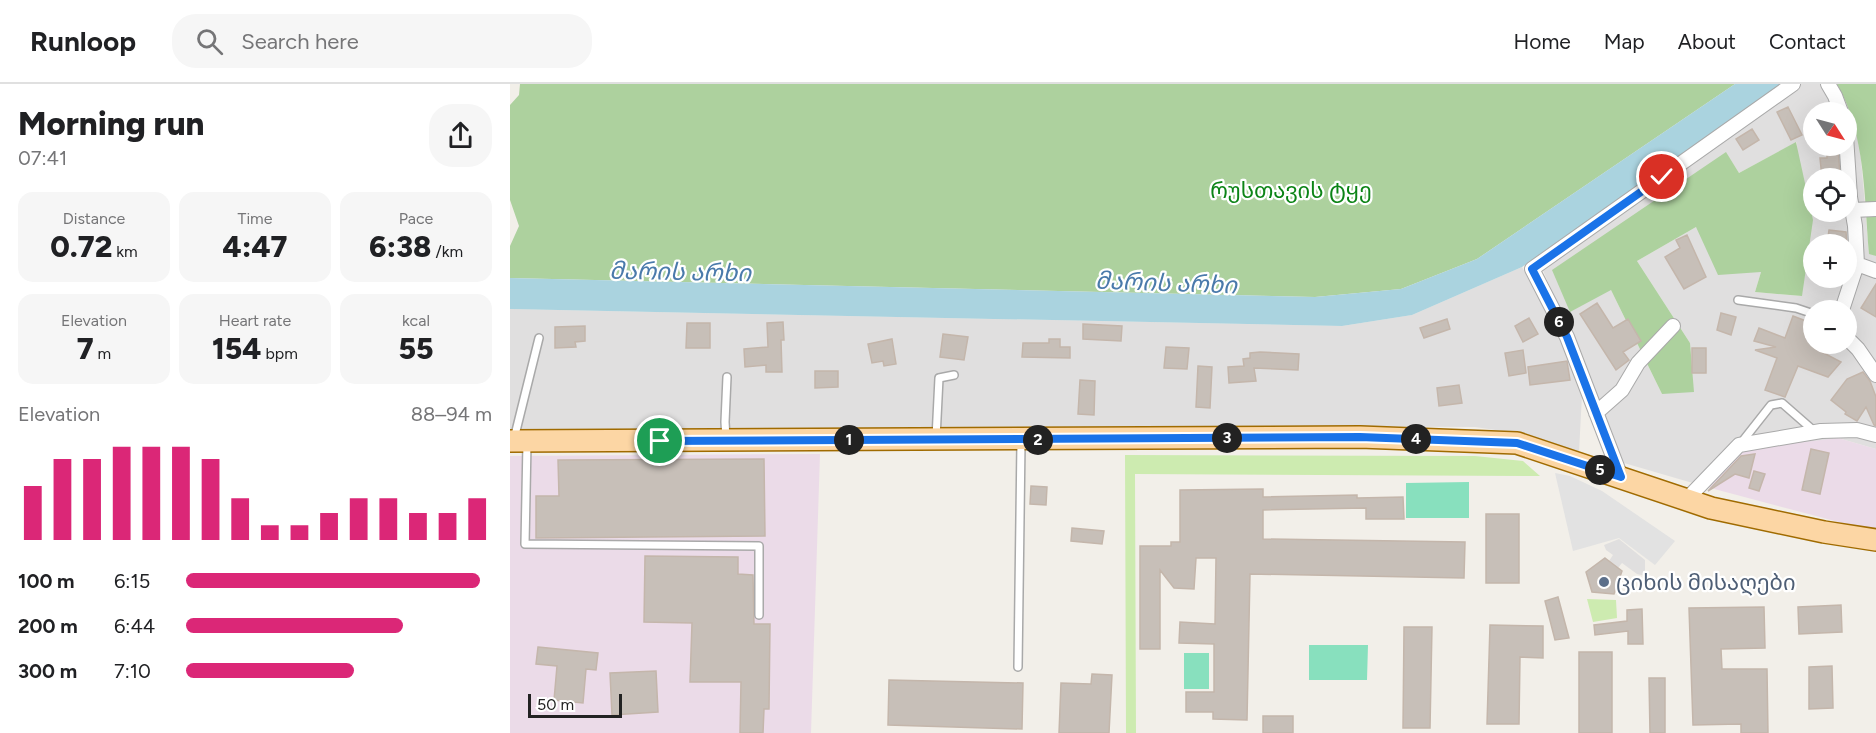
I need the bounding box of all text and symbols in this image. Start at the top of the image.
search box [172,14,592,68]
text: Runloop [30,24,136,58]
icon: search [193,25,226,58]
text: Search here [241,28,359,55]
text: Home [1514,29,1571,54]
text: Map [1604,29,1645,54]
text: About [1678,29,1736,54]
text: Contact [1769,29,1846,54]
north arrow [1803,102,1857,156]
map controls [1803,102,1857,354]
text: Morning run [18,104,204,143]
button: share [429,104,492,167]
text: 07:41 [18,146,67,170]
pin [1636,151,1687,202]
icon: check [1645,160,1678,193]
button: locate [1803,168,1857,222]
park label: რუსთავის ტყე [1210,177,1372,204]
text: Distance [63,209,125,228]
text: Time [238,209,272,228]
text: Pace [399,209,433,228]
text: 0.72 [50,228,112,265]
text: 4:47 [223,228,287,265]
text: 6:38 [369,228,431,265]
button: + [1803,234,1857,288]
text: km [112,242,138,261]
text: /km [431,242,463,261]
water label: მარის არხი [609,256,752,287]
water label: მარის არხი [1095,266,1239,300]
button: − [1803,300,1857,354]
pin: 6 [1544,307,1574,337]
text: Elevation [61,311,127,330]
text: Heart rate [219,311,291,330]
text: kcal [402,311,430,330]
text: 6 [1554,312,1564,331]
text: 7 [77,330,94,367]
text: 154 [212,330,262,367]
text: 55 [398,330,434,367]
text: m [94,344,111,363]
text: bpm [262,344,298,363]
text: Elevation [18,402,100,426]
text: 88–94 m [411,402,492,426]
pin [634,415,685,466]
pin: 3 [1212,423,1242,453]
icon: arrive [643,424,676,457]
pin: 4 [1401,424,1431,454]
pin: 1 [834,425,864,455]
pin: 2 [1023,425,1053,455]
text: 3 [1223,428,1231,447]
text: 4 [1411,429,1421,448]
text: 1 [846,430,852,449]
text: 2 [1033,430,1043,449]
pin: 5 [1585,455,1615,485]
text: 5 [1595,460,1605,479]
text: 100 m [18,569,75,593]
text: 6:15 [114,569,150,593]
place label: ციხის მისაღები [1616,569,1796,596]
marker: ციხის მისაღები [1597,575,1611,589]
text: 200 m [18,614,78,638]
text: 6:44 [114,614,155,638]
text: 300 m [18,659,77,683]
text: 7:10 [114,659,151,683]
scale bar [528,691,622,718]
text: 50 m [537,695,574,714]

